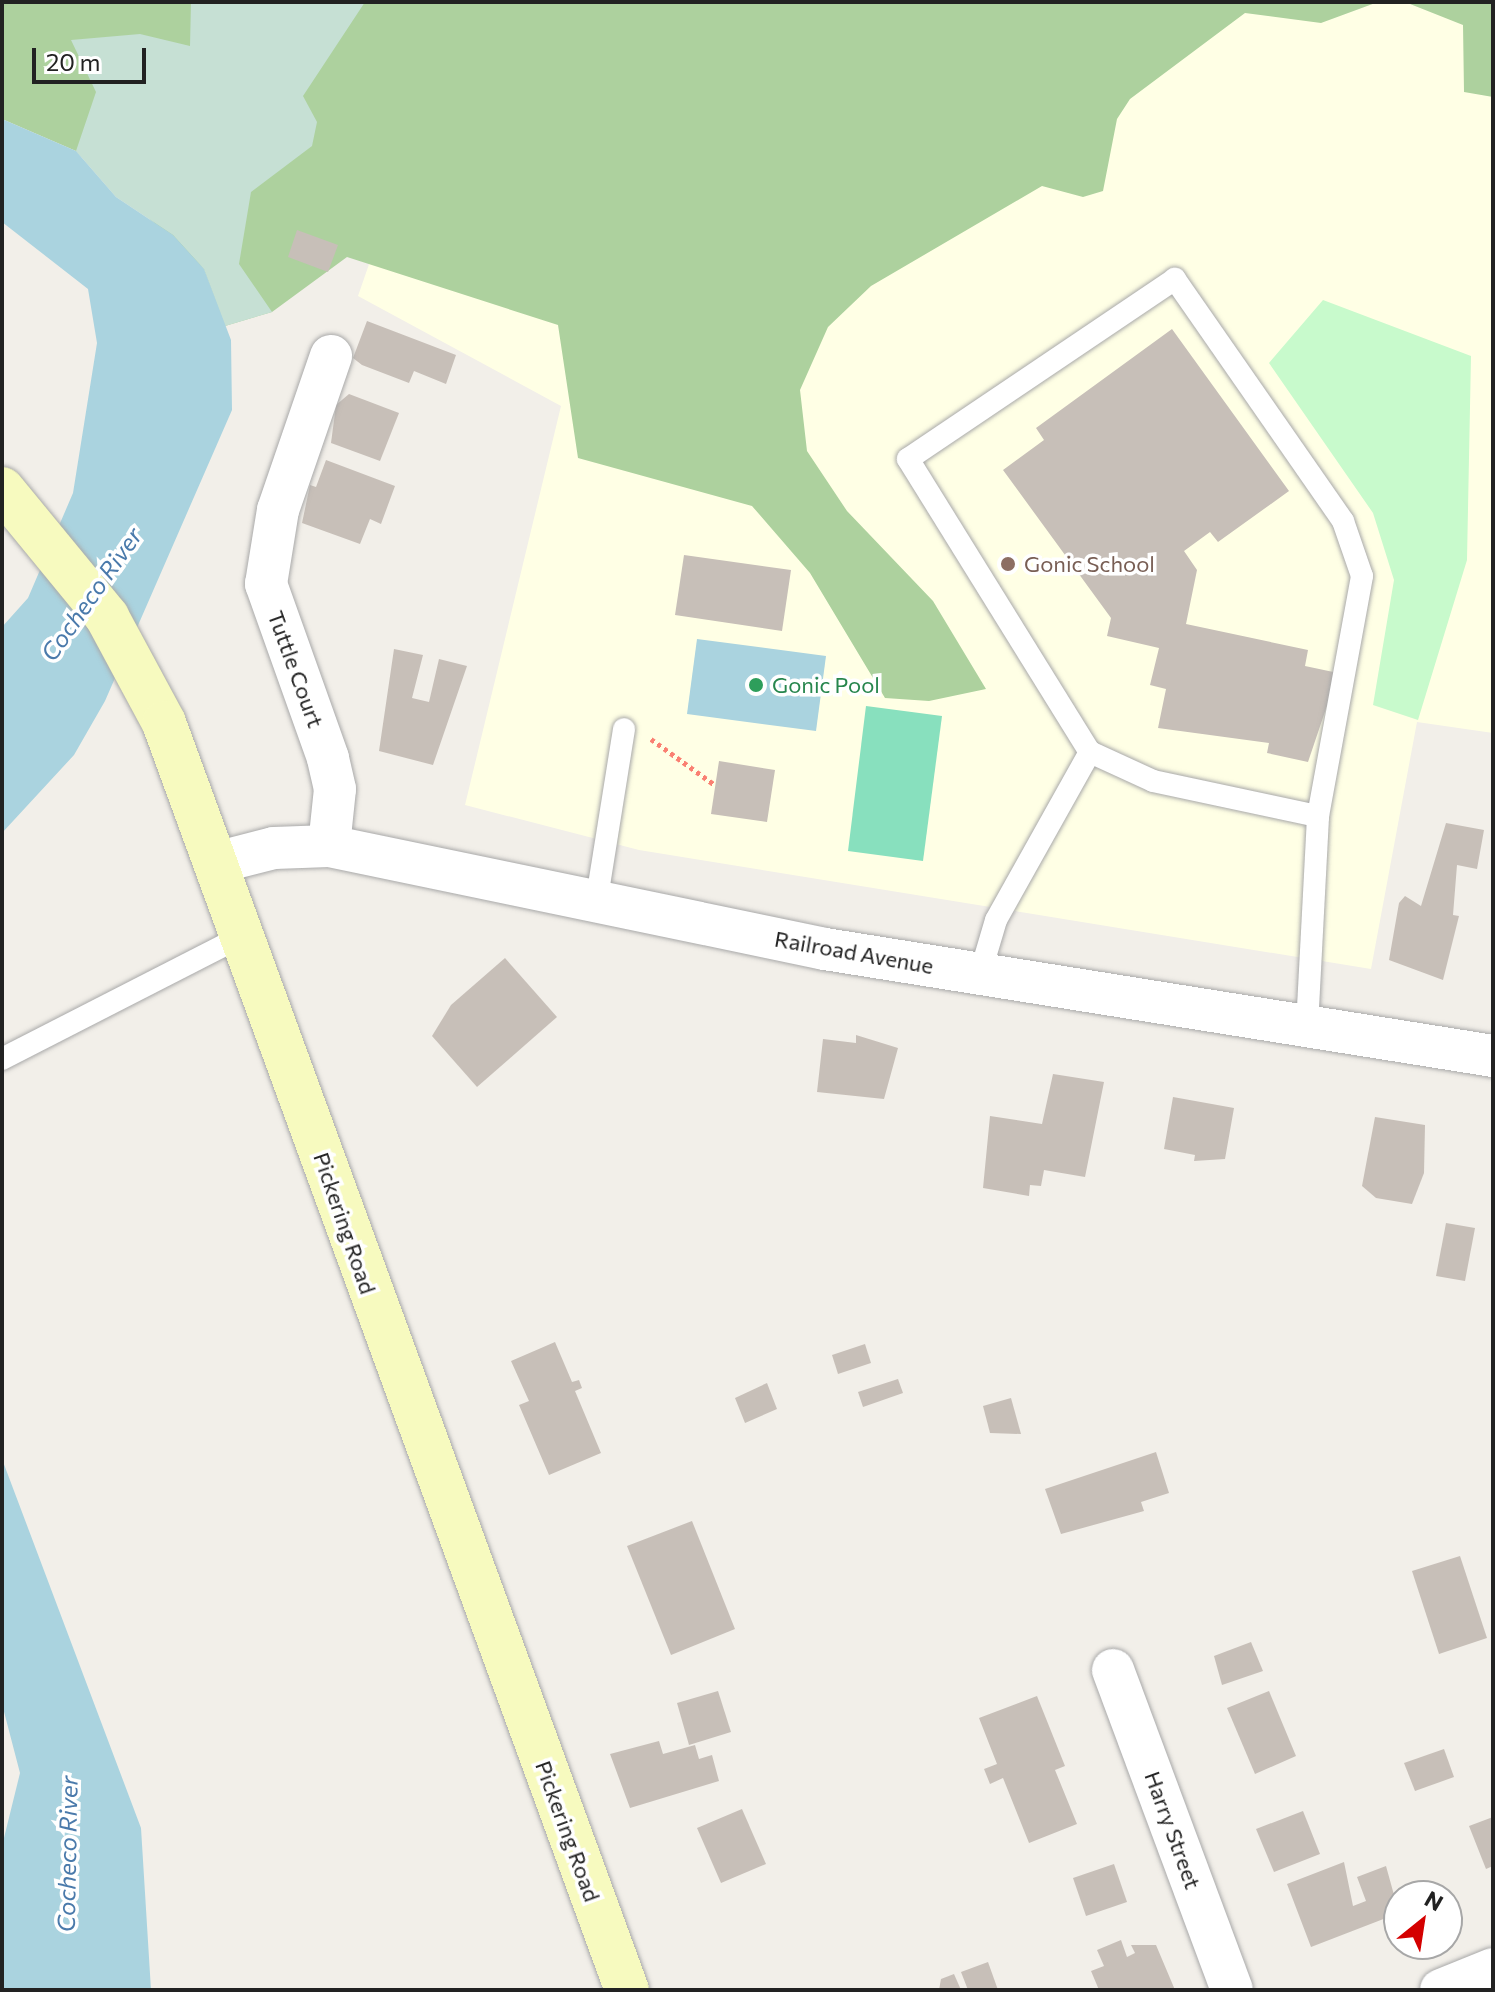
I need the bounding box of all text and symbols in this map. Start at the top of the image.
scale bar [36,32,150,82]
text: 20 m [46,47,100,76]
water label: Cocheco River [34,522,148,666]
place label: Gonic School [1024,551,1155,577]
marker: Gonic School [999,555,1017,573]
street label: Tuttle Court [263,607,329,731]
place label: Gonic Pool [772,672,880,698]
marker: Gonic Pool [747,676,765,694]
street label: Railroad Avenue [773,925,935,979]
street label: Pickering Road [308,1149,382,1297]
street label: Pickering Road [530,1757,606,1905]
street label: Harry Street [1140,1768,1206,1892]
water label: Cocheco River [51,1776,83,1932]
north arrow [1383,1880,1463,1960]
text: N [1420,1885,1448,1916]

